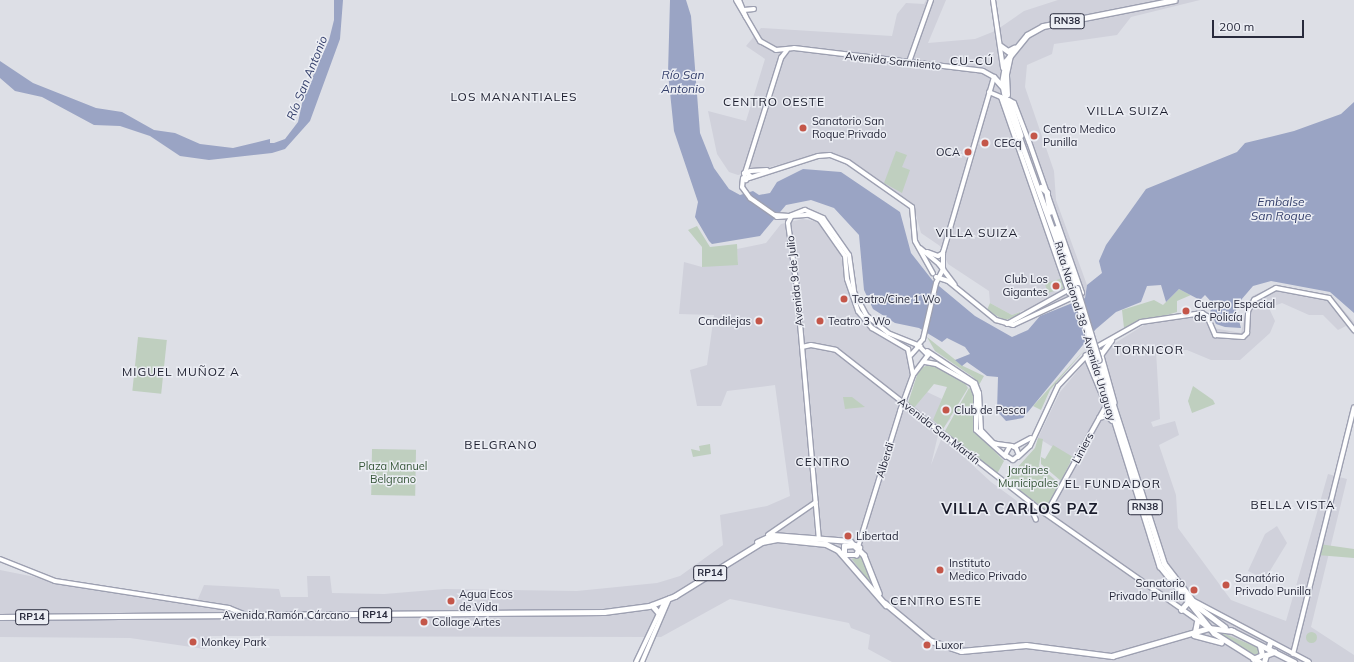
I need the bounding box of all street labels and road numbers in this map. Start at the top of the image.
road number: RN38 [1049,13,1085,29]
street label: Avenida Sarmiento [844,49,942,73]
street label: Avenida 9 de Julio [784,235,806,327]
street label: Ruta Nacional 38 - Avenida Uruguay [1051,240,1119,422]
street label: Avenida San Martín [895,395,983,467]
street label: Liniers [1069,430,1097,466]
street label: Alberdi [873,441,897,479]
road number: RN38 [1127,499,1163,515]
road number: RP14 [693,565,727,581]
road number: RP14 [358,607,392,623]
street label: Avenida Ramón Cárcano [223,608,349,622]
road number: RP14 [15,609,49,625]

